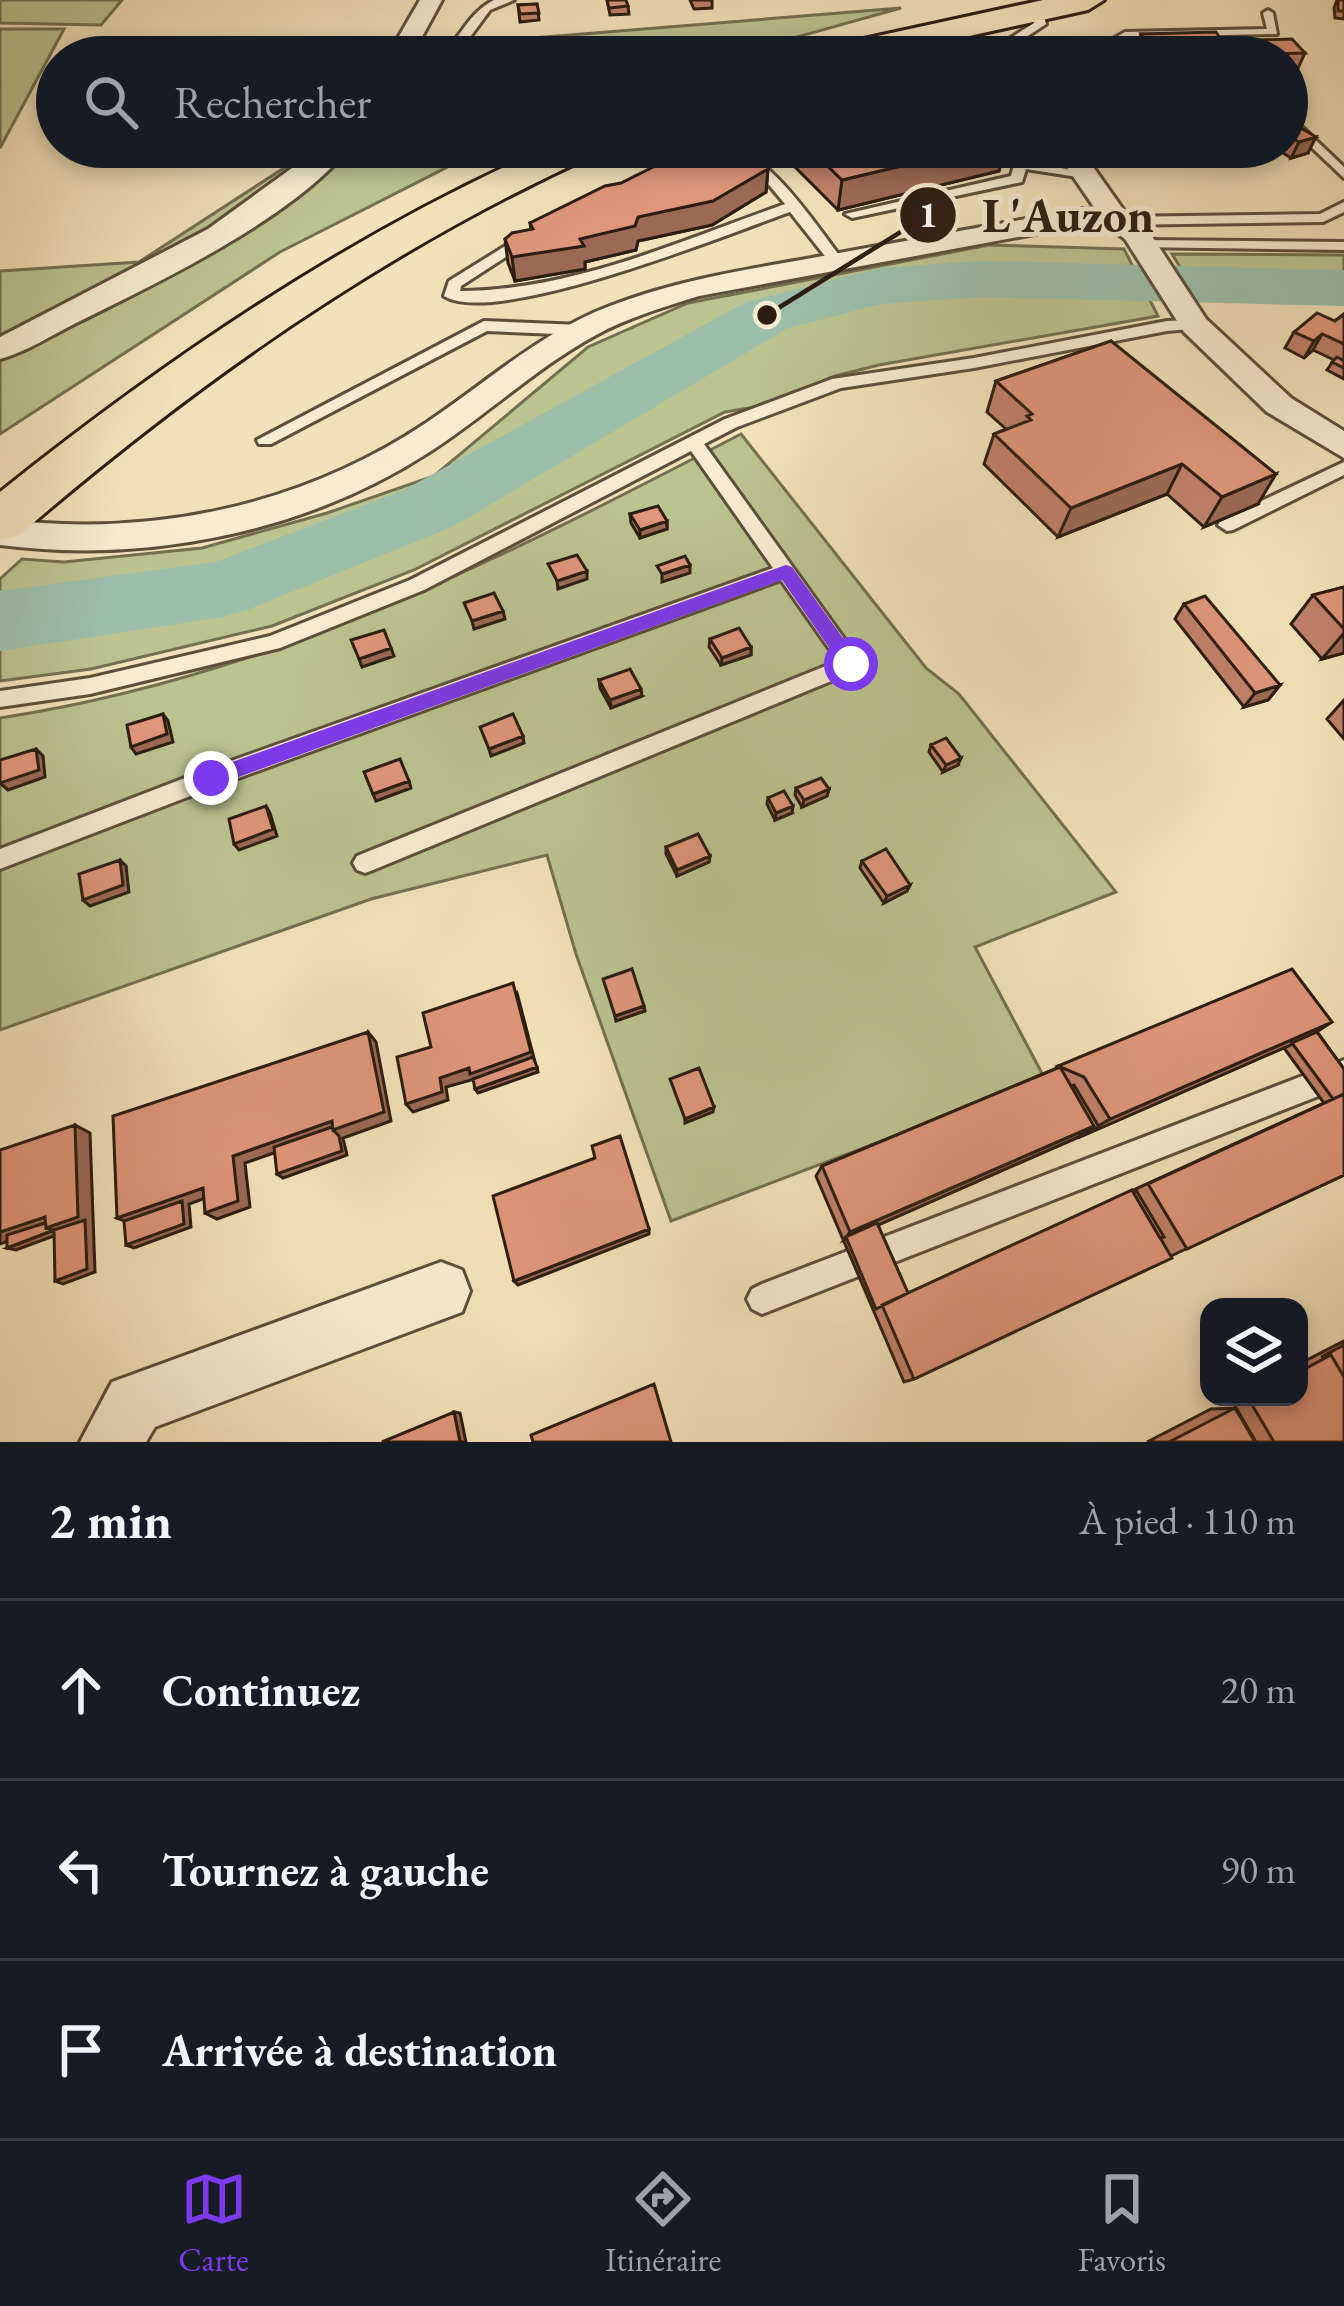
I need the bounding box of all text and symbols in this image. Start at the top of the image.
search box [36,36,1308,168]
icon: search [78,69,144,135]
text: Rechercher [174,73,371,131]
callout: L'Auzon [898,173,1178,257]
text: L'Auzon [982,184,1154,246]
text: 1 [918,191,938,238]
route start [824,637,878,691]
route end [184,751,238,805]
map controls [1200,1298,1308,1406]
button: layers [1200,1298,1308,1406]
text: 2 min [48,1487,172,1553]
text: À pied · 110 m [1079,1495,1296,1546]
icon: ahead [48,1657,114,1723]
text: Continuez [162,1661,360,1719]
text: 20 m [1220,1664,1296,1715]
icon: left [48,1837,114,1903]
text: Tournez à gauche [162,1841,489,1899]
text: 90 m [1220,1844,1296,1895]
icon: arrive [48,2017,114,2083]
text: Arrivée à destination [162,2021,557,2079]
tab: Carte [178,2166,249,2281]
tab: Itinéraire [605,2166,721,2281]
tab: Favoris [1078,2166,1166,2281]

